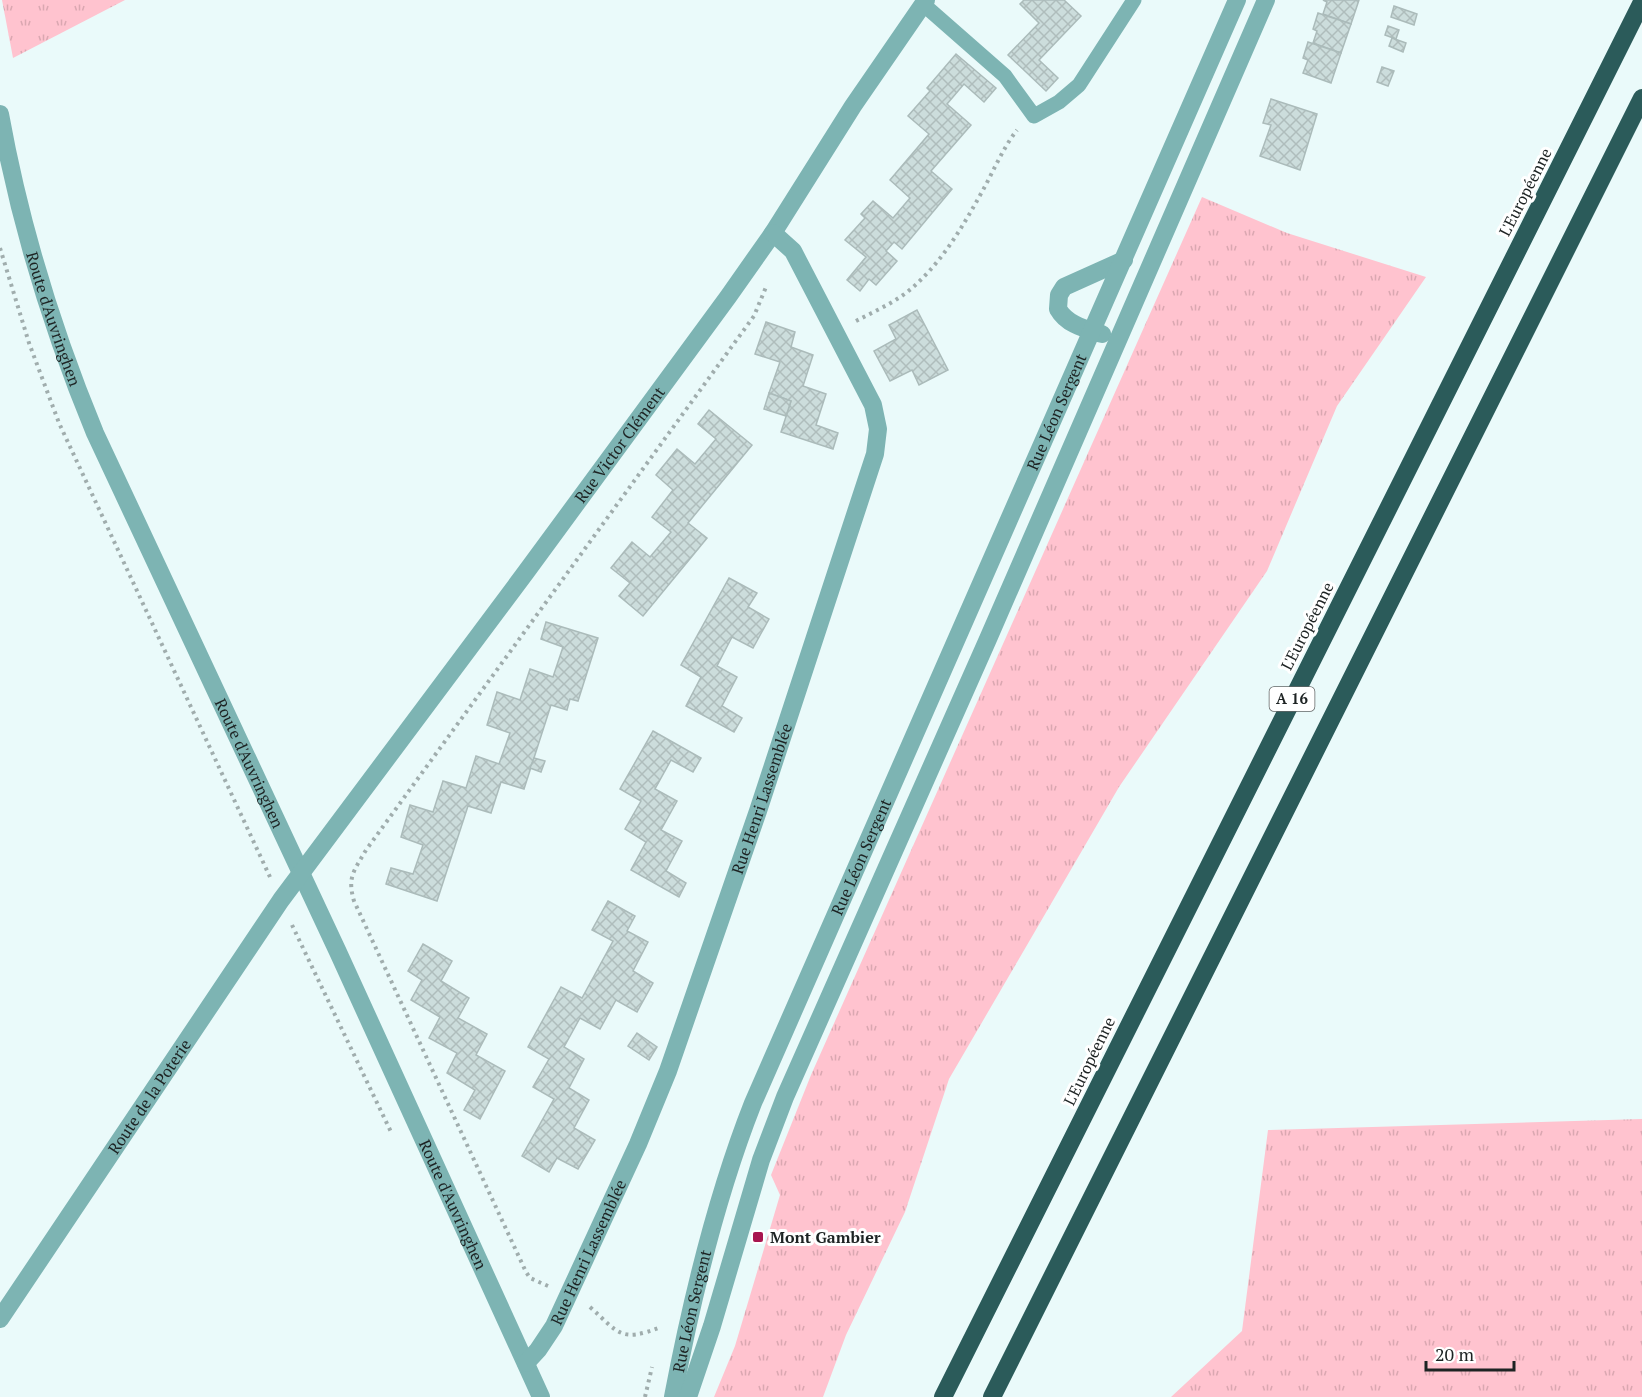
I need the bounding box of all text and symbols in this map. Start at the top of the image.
street label: L'Européenne [1493,144,1557,240]
street label: Route d'Auvringhen [21,249,87,390]
street label: Rue Léon Sergent [1021,350,1092,473]
street label: Rue Victor Clément [569,382,670,507]
street label: L'Européenne [1275,578,1339,674]
road number: A 16 [1270,687,1314,711]
street label: Route d'Auvringhen [210,695,290,832]
street label: Rue Henri Lassemblée [726,720,797,877]
street label: Rue Léon Sergent [826,795,896,919]
street label: L'Européenne [1058,1013,1120,1109]
street label: Route de la Poterie [103,1035,196,1158]
street label: Route d'Auvringhen [414,1136,493,1273]
street label: Rue Henri Lassemblée [545,1176,631,1328]
place label: Mont Gambier [770,1226,881,1248]
marker: Mont Gambier [751,1230,765,1244]
street label: Rue Léon Sergent [667,1247,716,1374]
scale bar [1426,1334,1514,1372]
text: 20 m [1435,1342,1475,1366]

